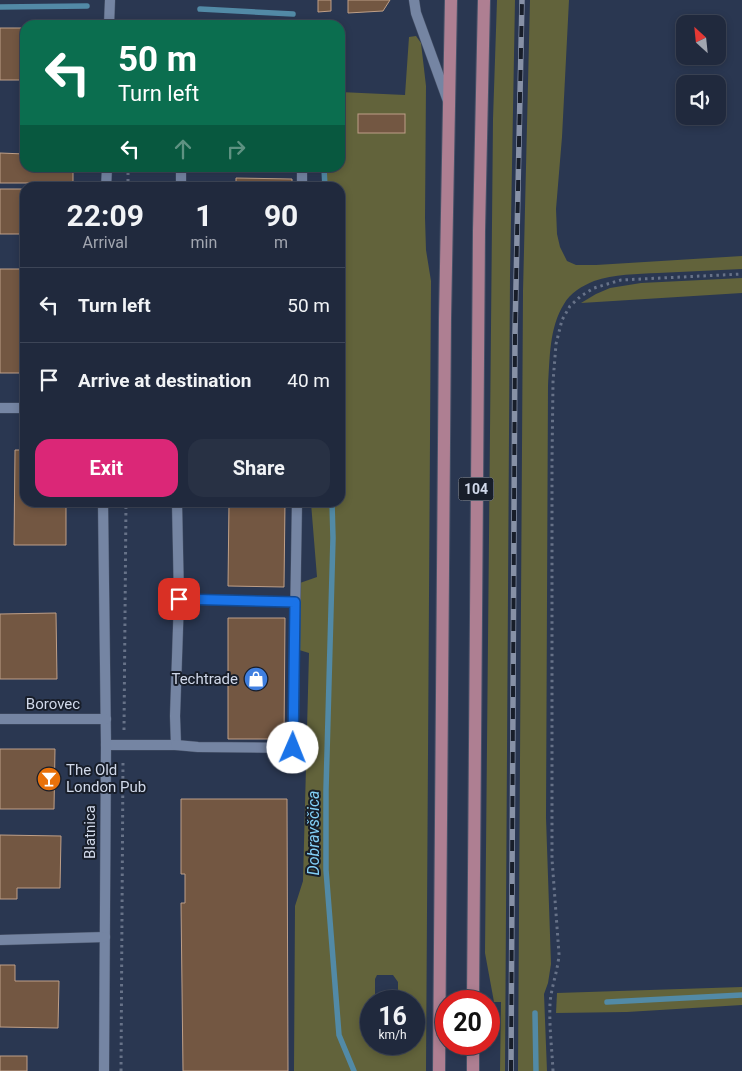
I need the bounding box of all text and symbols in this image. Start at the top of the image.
north arrow [676,15,726,65]
map controls [676,15,726,125]
text: 50 m [118,39,197,80]
icon: left [35,40,100,105]
button: sound [676,75,726,125]
text: Turn left [118,81,199,106]
icon: left [116,135,144,163]
icon: ahead [169,135,197,163]
icon: right [222,135,250,163]
text: 22:09 [67,198,144,233]
text: 1 [195,198,213,233]
text: 90 [264,198,298,233]
text: Arrival [83,233,128,252]
text: min [191,233,217,252]
text: m [274,233,288,252]
icon: left [35,291,63,319]
text: Turn left [78,294,151,317]
text: 50 m [287,294,330,317]
icon: arrive [35,366,63,394]
text: Arrive at destination [78,369,251,392]
text: 40 m [287,369,330,392]
button: Exit [35,439,178,497]
button: Share [188,439,330,497]
road number: 104 [458,478,494,500]
pin [158,578,200,620]
icon: arrive [165,585,193,613]
shop icon: Techtrade [243,666,269,692]
place label: Techtrade [171,670,238,688]
street label: Borovec [26,695,80,713]
position arrow [266,721,318,773]
place label: The Old London Pub [66,761,146,796]
bar icon: The Old London Pub [36,766,62,792]
water label: Dobravščica [304,790,323,876]
street label: Blatnica [81,805,99,859]
speed limit sign: 20 [435,990,500,1055]
text: 16 [378,1002,407,1031]
text: km/h [378,1028,407,1042]

